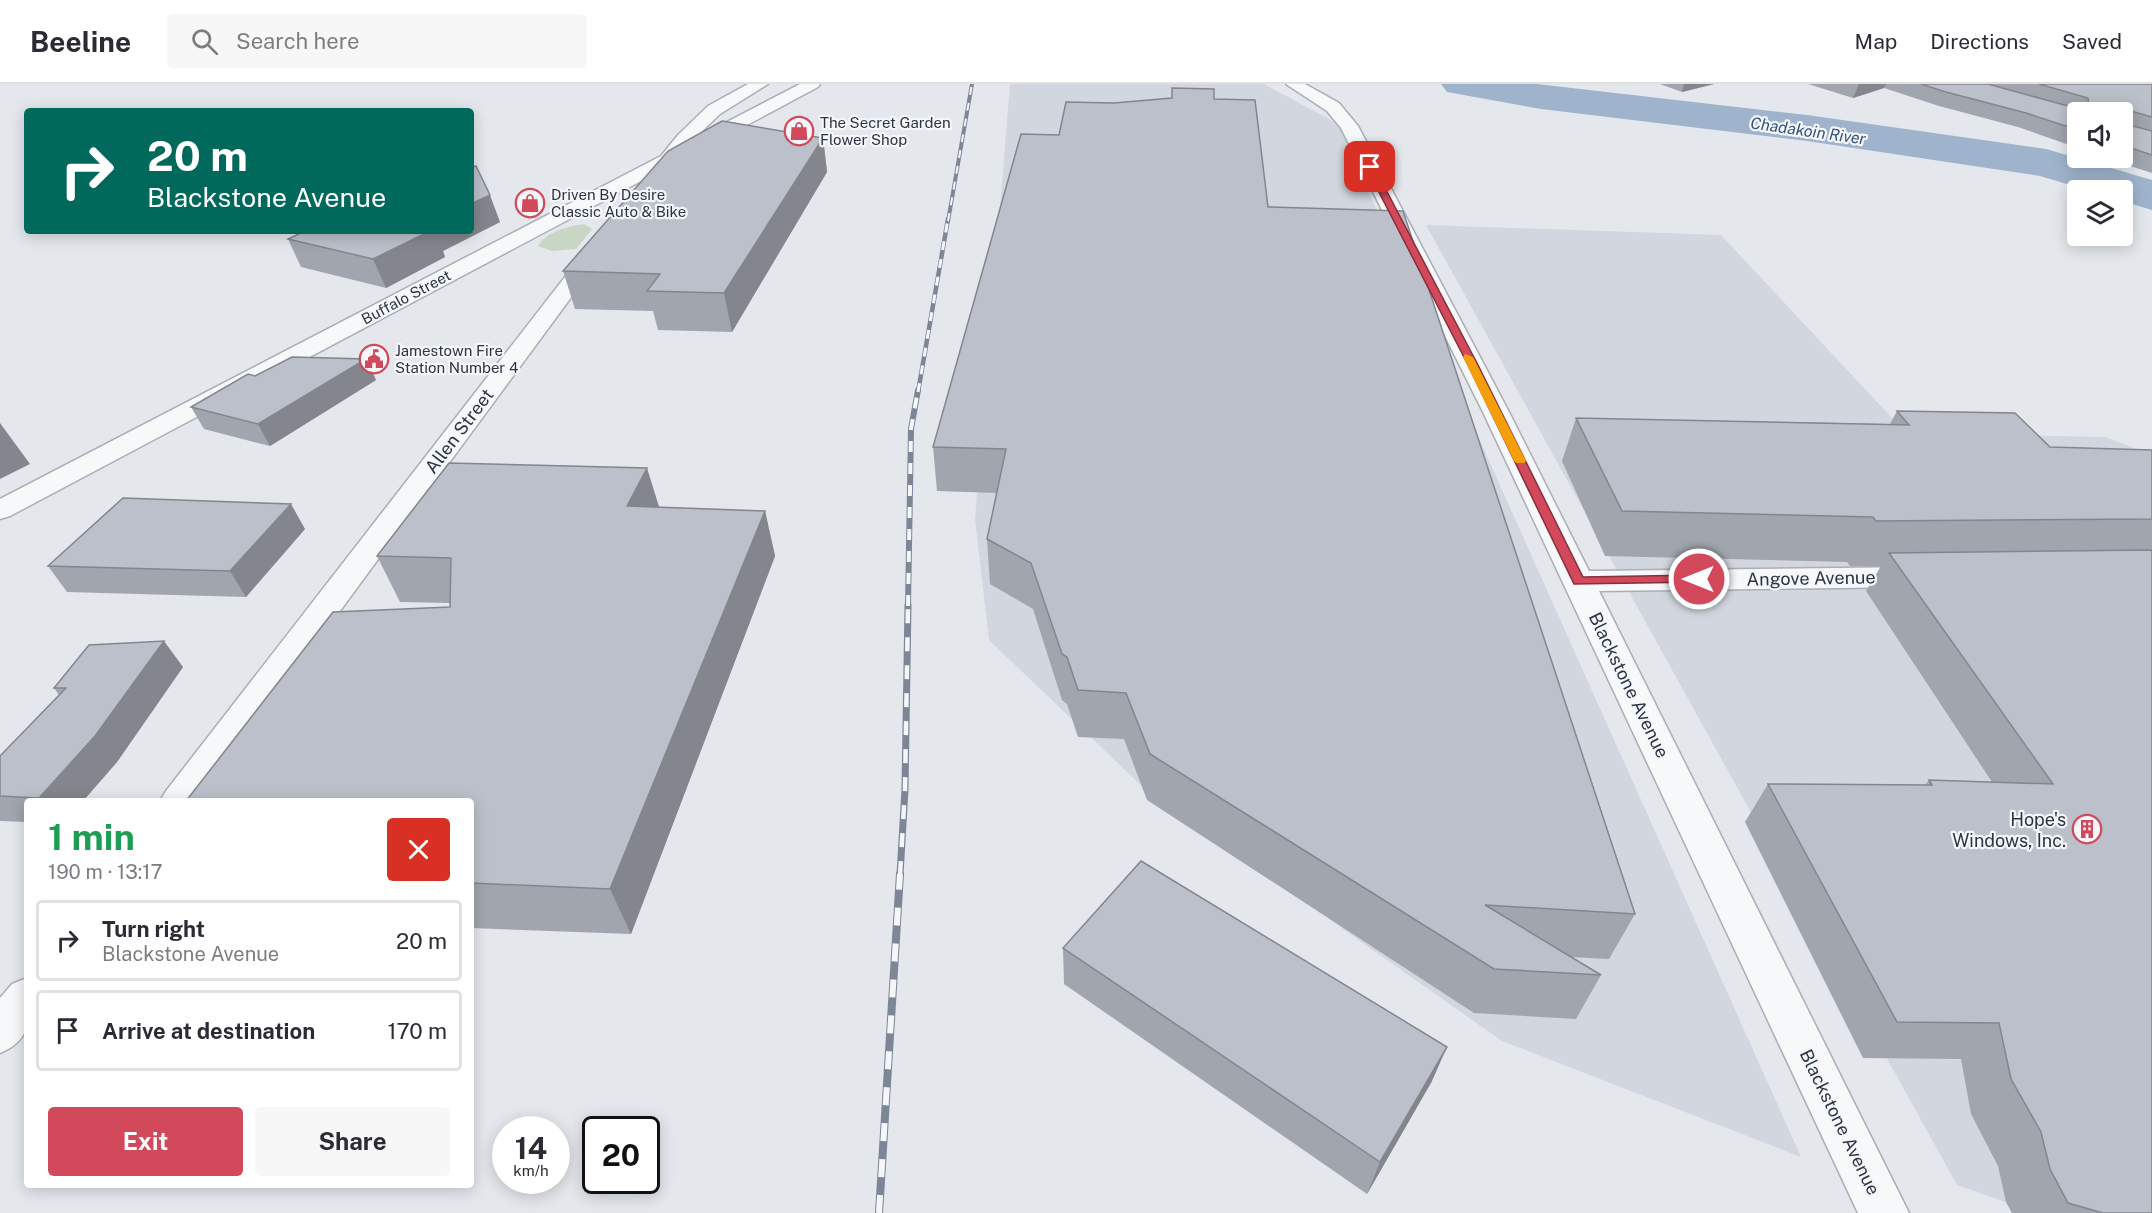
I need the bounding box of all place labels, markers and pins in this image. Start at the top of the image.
place label: The Secret Garden Flower Shop [820,114,951,148]
shop icon: The Secret Garden Flower Shop [783,115,815,147]
pin [1344,141,1395,192]
place label: Driven By Desire Classic Auto & Bike [551,186,686,220]
shop icon: Driven By Desire Classic Auto & Bike [514,187,546,219]
place label: Jamestown Fire Station Number 4 [395,342,518,376]
public building icon: Jamestown Fire Station Number 4 [358,343,390,375]
place label: Hope's Windows, Inc. [1952,809,2066,851]
building icon: Hope's Windows, Inc. [2071,813,2103,845]

